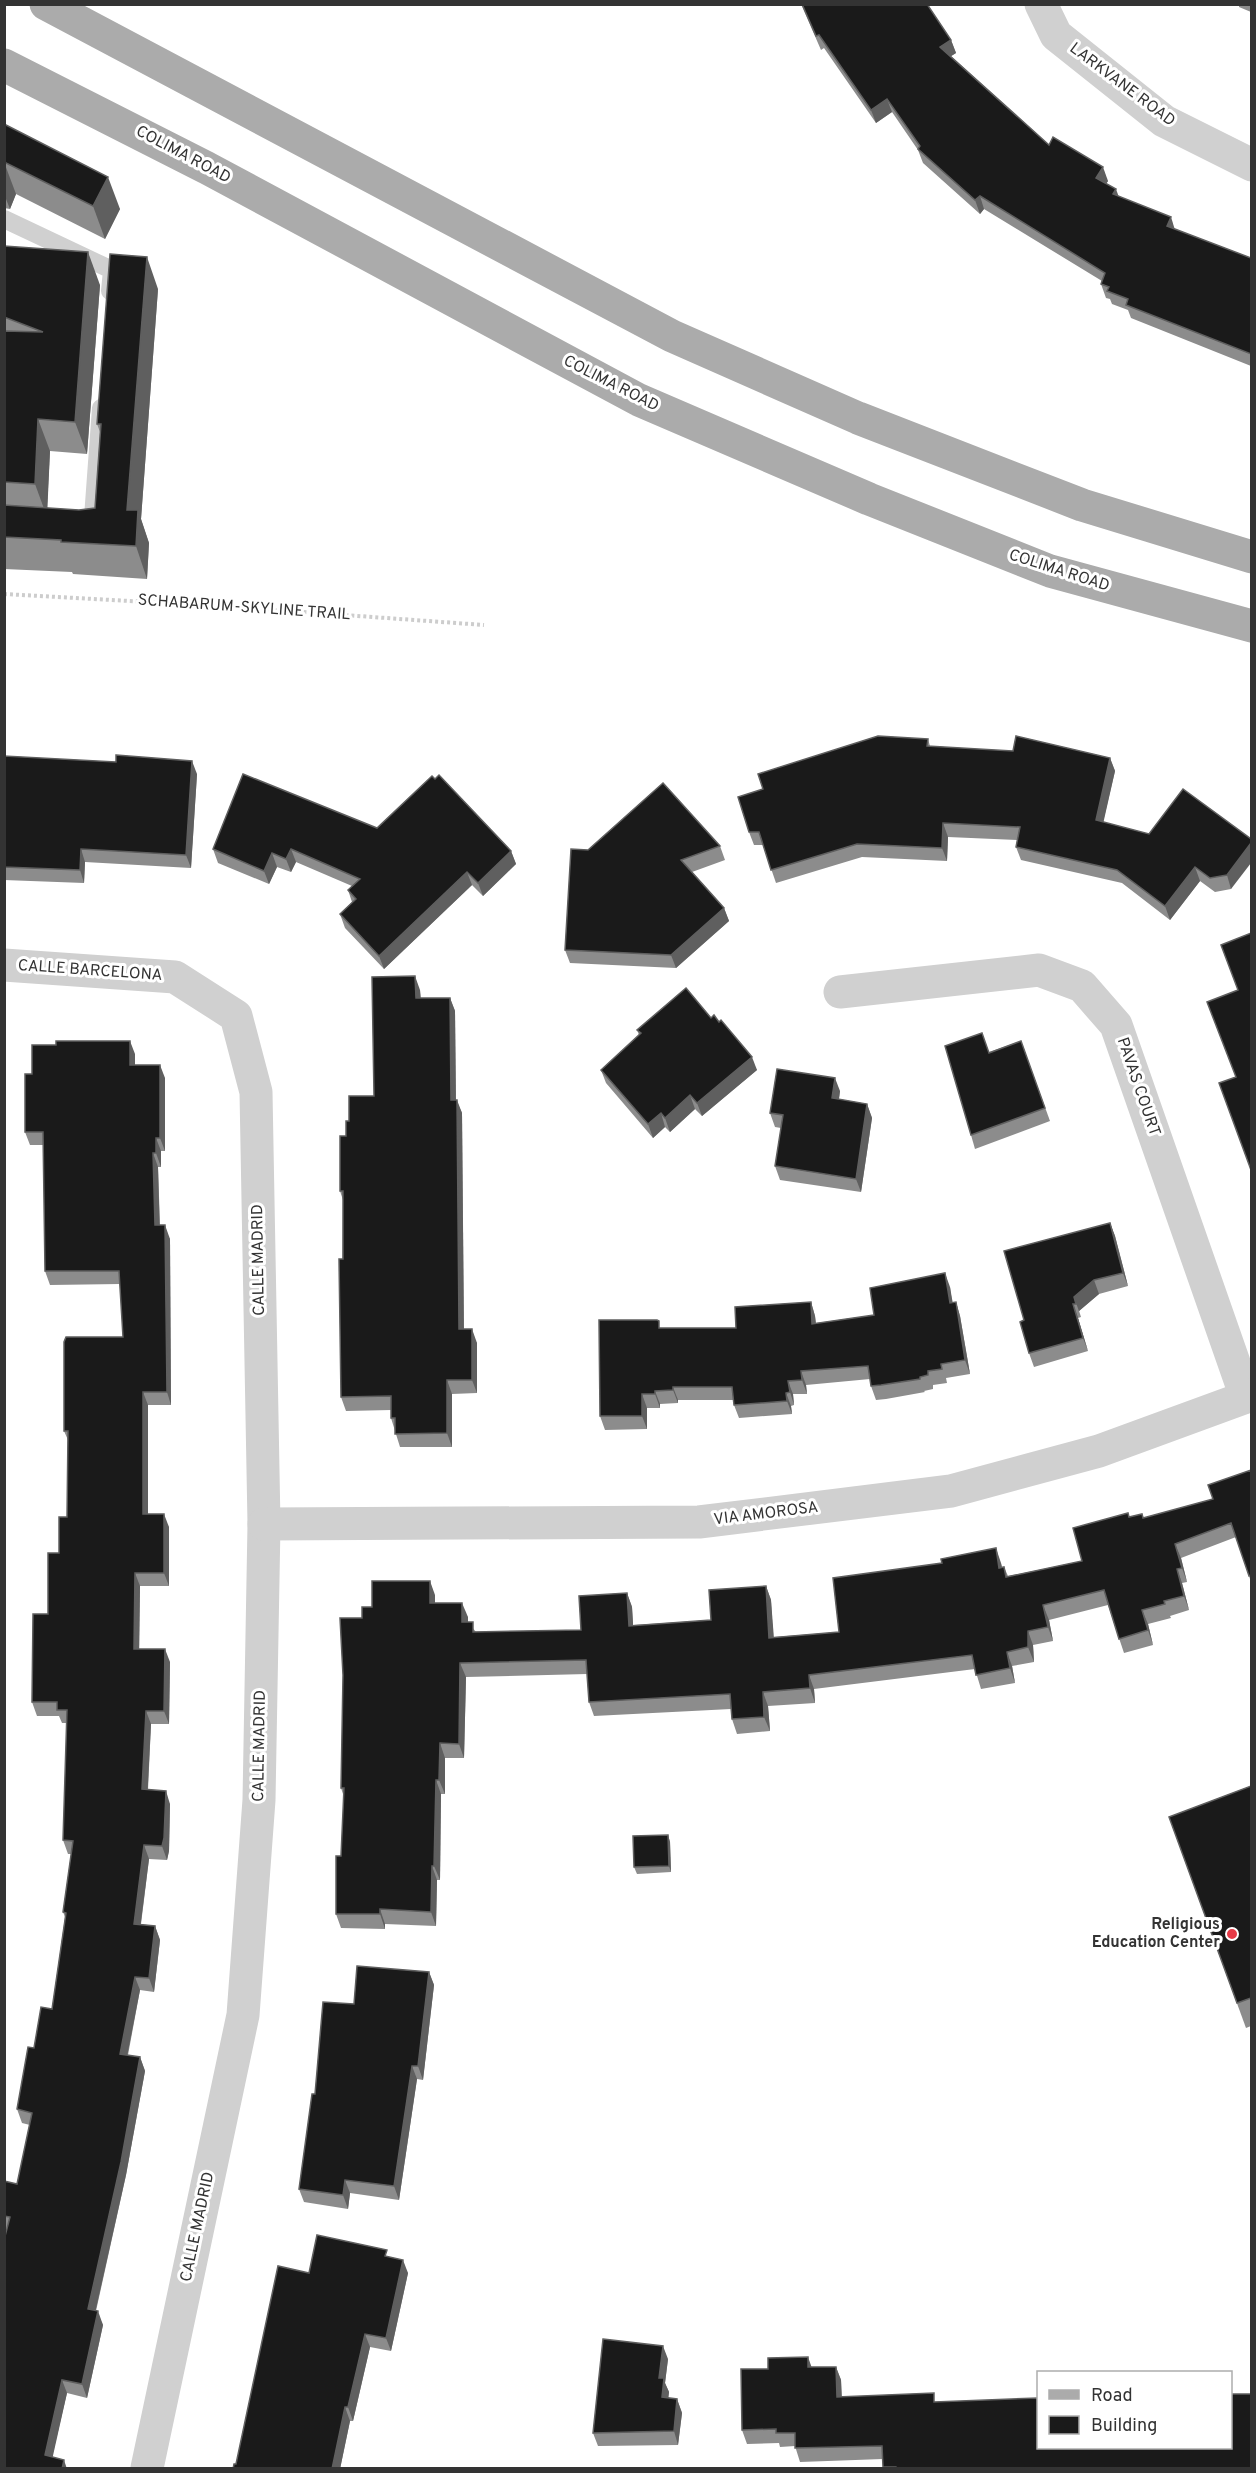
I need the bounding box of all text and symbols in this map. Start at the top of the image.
street label: LARKVANE ROAD [1065,39,1179,131]
street label: COLIMA ROAD [132,122,234,188]
street label: COLIMA ROAD [560,351,662,417]
street label: COLIMA ROAD [1006,545,1112,597]
street label: SCHABARUM-SKYLINE TRAIL [137,591,351,625]
street label: CALLE BARCELONA [17,956,163,986]
street label: PAVAS COURT [1112,1035,1164,1139]
street label: CALLE MADRID [248,1204,270,1316]
street label: VIA AMOROSA [713,1498,820,1530]
street label: CALLE MADRID [249,1690,271,1802]
place label: Religious Education Center [1092,1915,1220,1953]
marker: Religious Education Center [1225,1927,1239,1941]
street label: CALLE MADRID [177,2170,219,2284]
legend [1037,2371,1232,2449]
text: Road [1091,2385,1133,2408]
text: Building [1091,2415,1157,2438]

